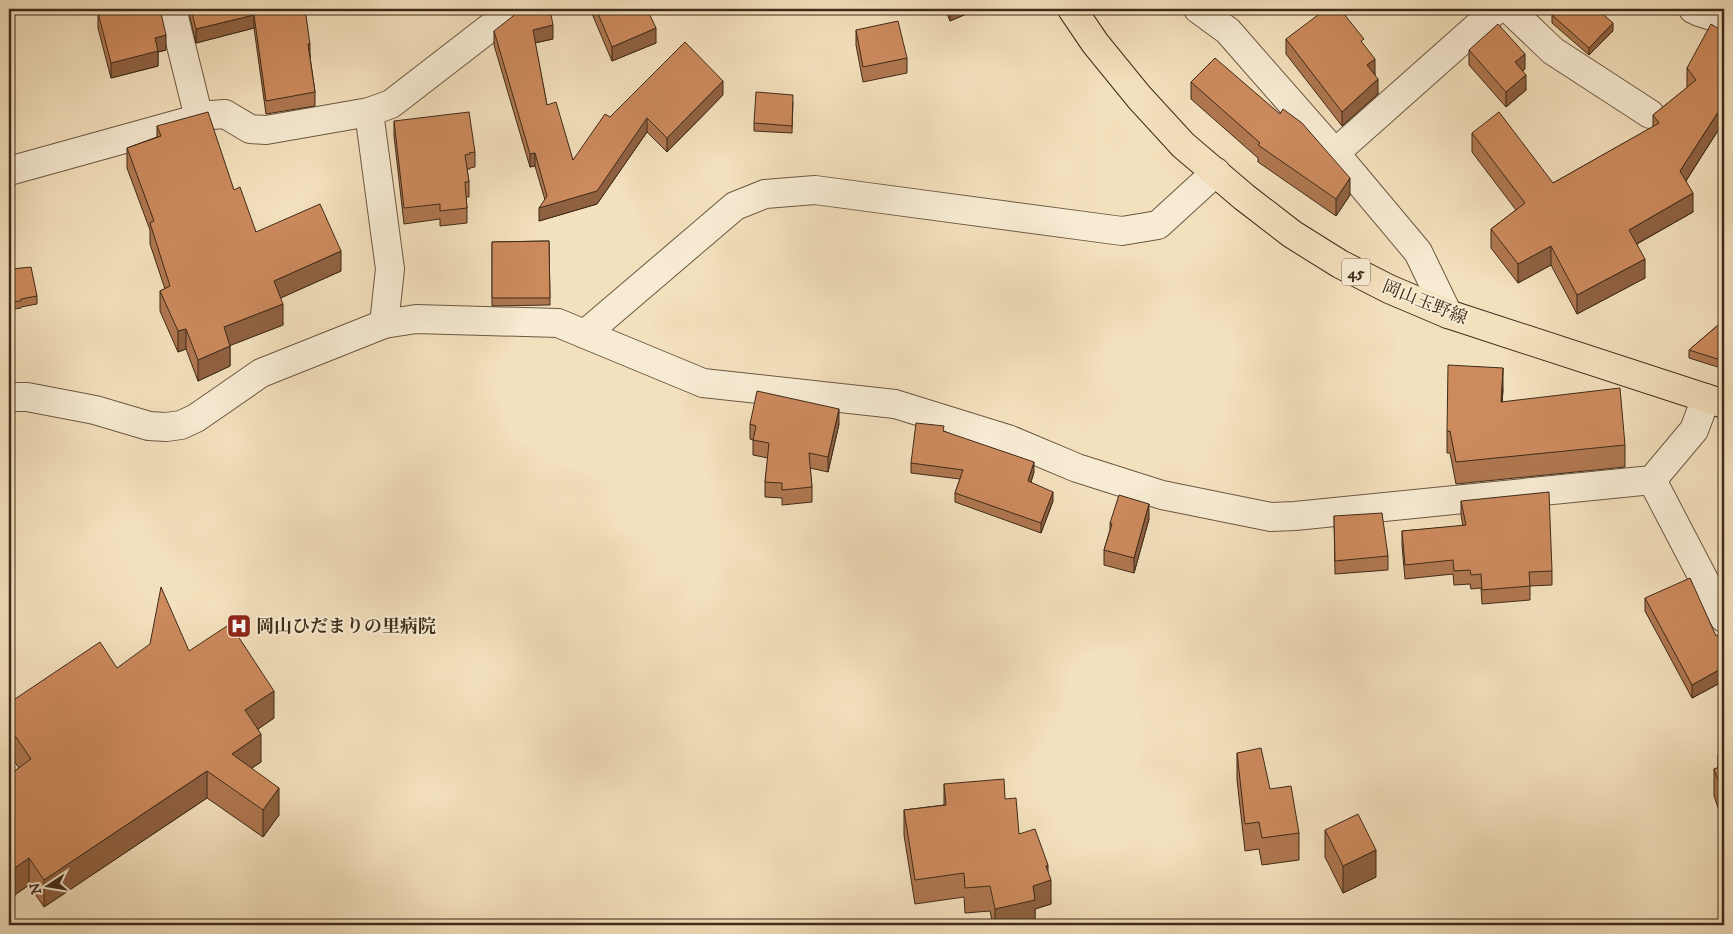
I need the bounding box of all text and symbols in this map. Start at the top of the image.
road number: 45 [1342,258,1370,286]
street label: 岡山玉野線 [1379,276,1470,330]
hospital icon: 岡山ひだまりの里病院 [226,613,252,639]
place label: 岡山ひだまりの里病院 [256,616,436,638]
north arrow [22,862,72,912]
text: N [26,881,46,896]

